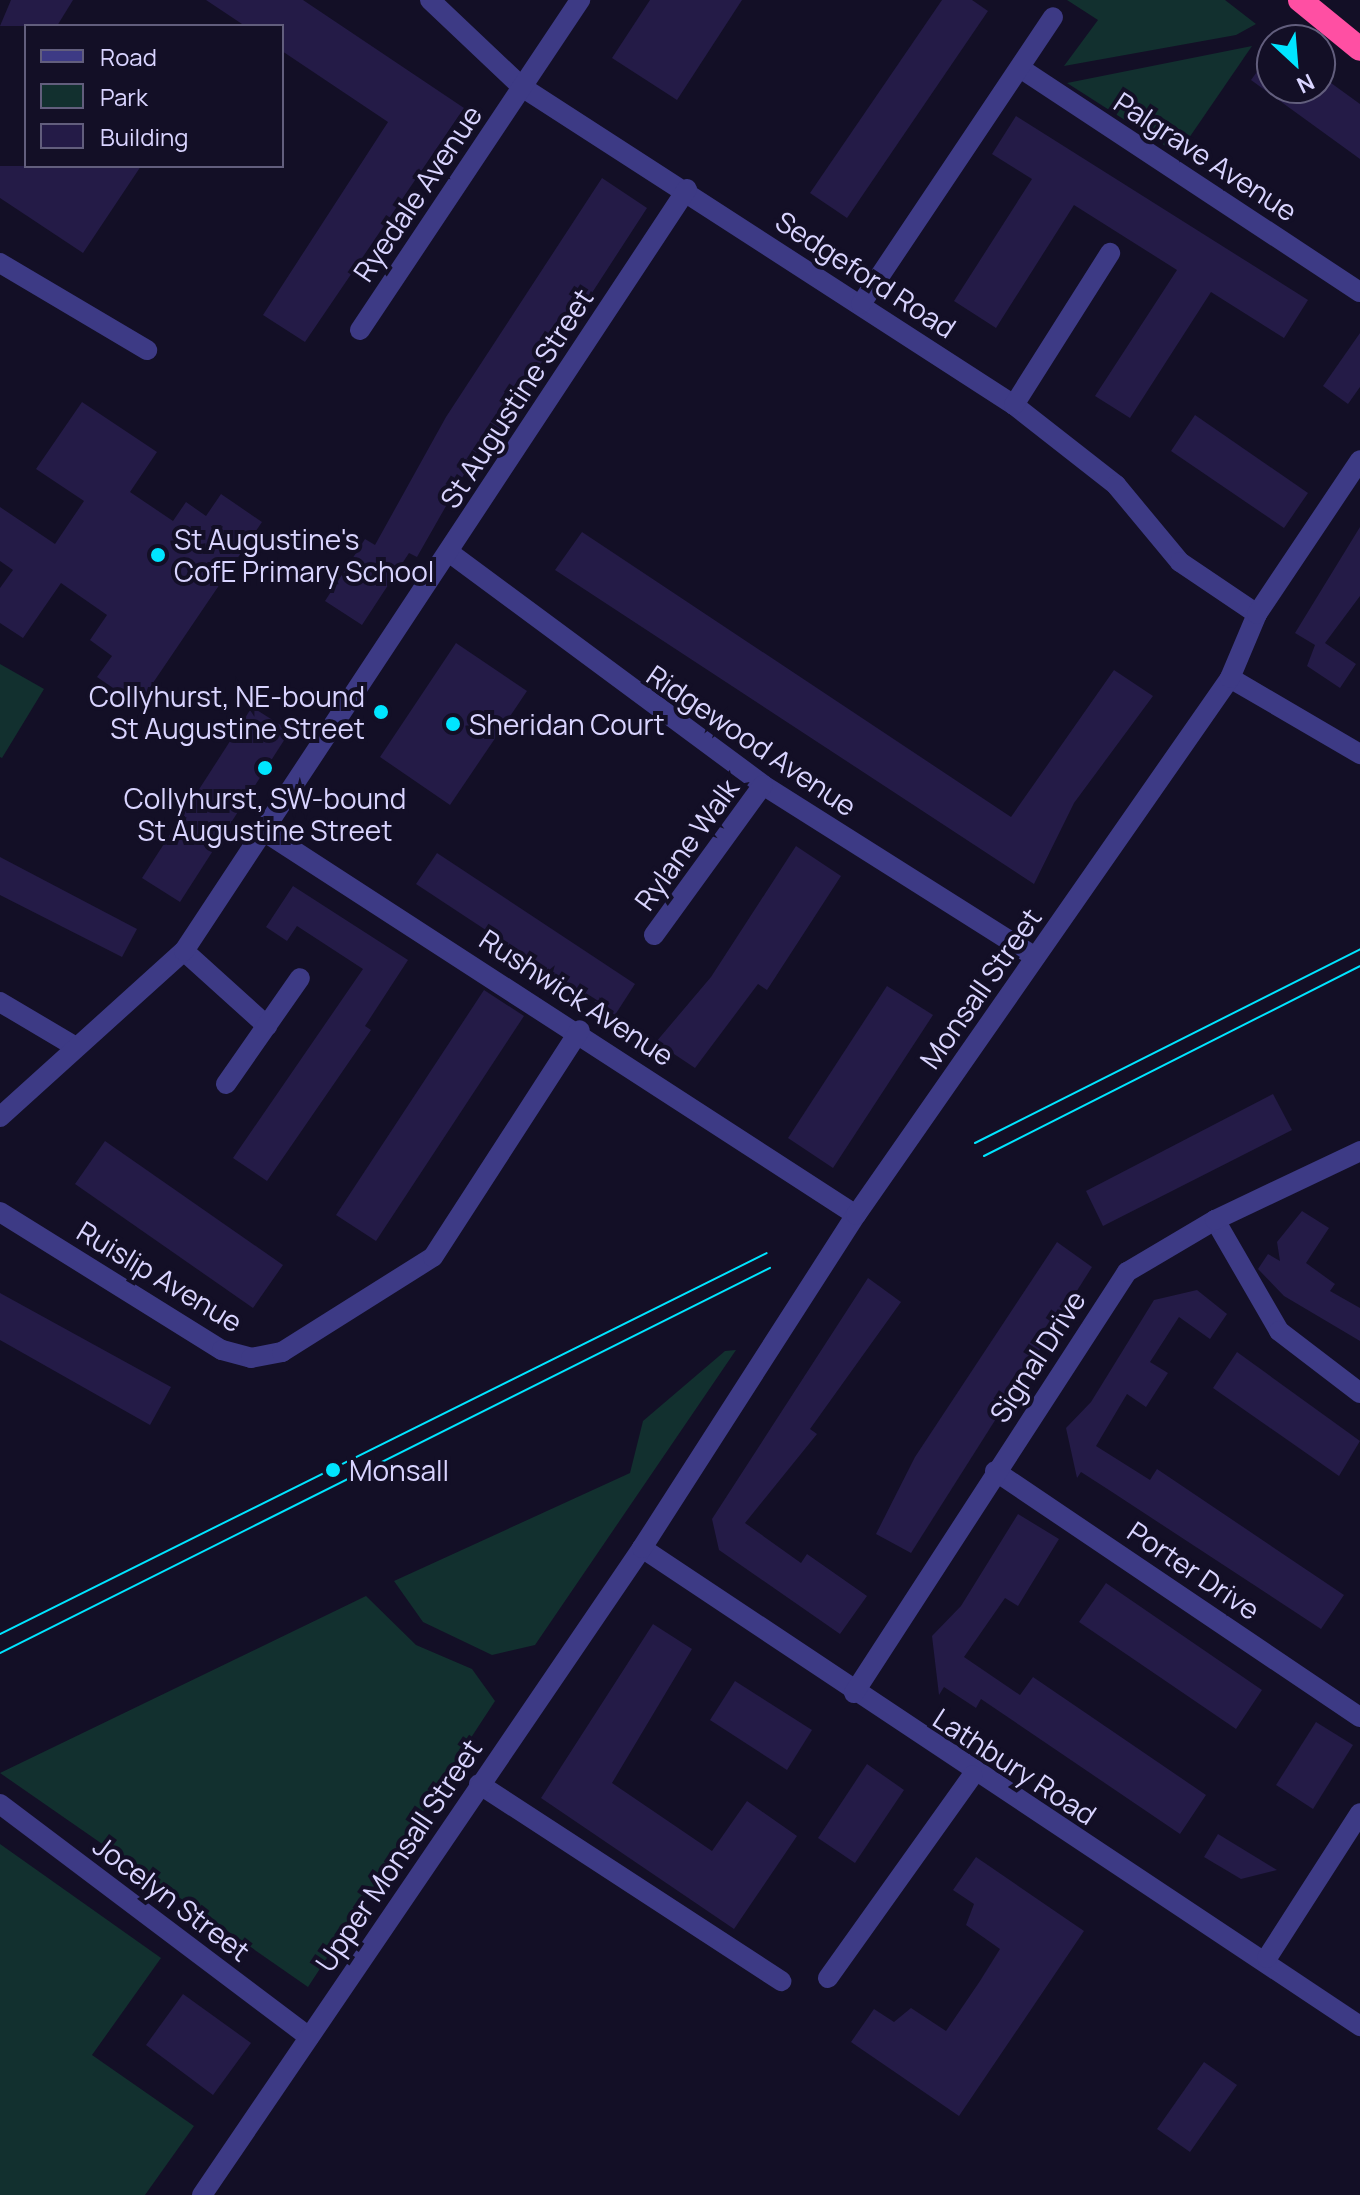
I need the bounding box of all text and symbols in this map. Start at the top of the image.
legend [24,24,284,168]
north arrow [1256,24,1336,104]
text: Road [100,40,157,73]
text: N [1292,67,1319,101]
text: Park [100,80,148,113]
street label: Palgrave Avenue [1108,84,1304,228]
street label: Ryedale Avenue [346,99,488,287]
text: Building [100,120,188,153]
street label: Sedgeford Road [770,203,962,345]
street label: St Augustine Street [433,282,599,514]
place label: St Augustine's CofE Primary School [174,522,434,588]
marker: St Augustine's CofE Primary School [149,546,167,564]
street label: Ridgewood Avenue [641,657,863,823]
place label: Collyhurst, NE-bound St Augustine Street [89,679,365,745]
marker: Collyhurst, NE-bound St Augustine Street [372,703,390,721]
place label: Sheridan Court [469,707,665,741]
marker: Sheridan Court [444,715,462,733]
marker: Collyhurst, SW-bound St Augustine Street [256,759,274,777]
street label: Rylane Walk [627,772,745,916]
place label: Collyhurst, SW-bound St Augustine Street [124,781,406,847]
street label: Monsall Street [912,901,1048,1075]
street label: Rushwick Avenue [474,922,680,1072]
street label: Ruislip Avenue [71,1214,249,1338]
street label: Signal Drive [982,1284,1092,1428]
place label: Monsall [349,1453,449,1487]
marker: Monsall [324,1461,342,1479]
street label: Porter Drive [1122,1514,1266,1626]
street label: Lathbury Road [927,1701,1103,1831]
street label: Upper Monsall Street [308,1733,488,1977]
street label: Jocelyn Street [87,1828,257,1968]

